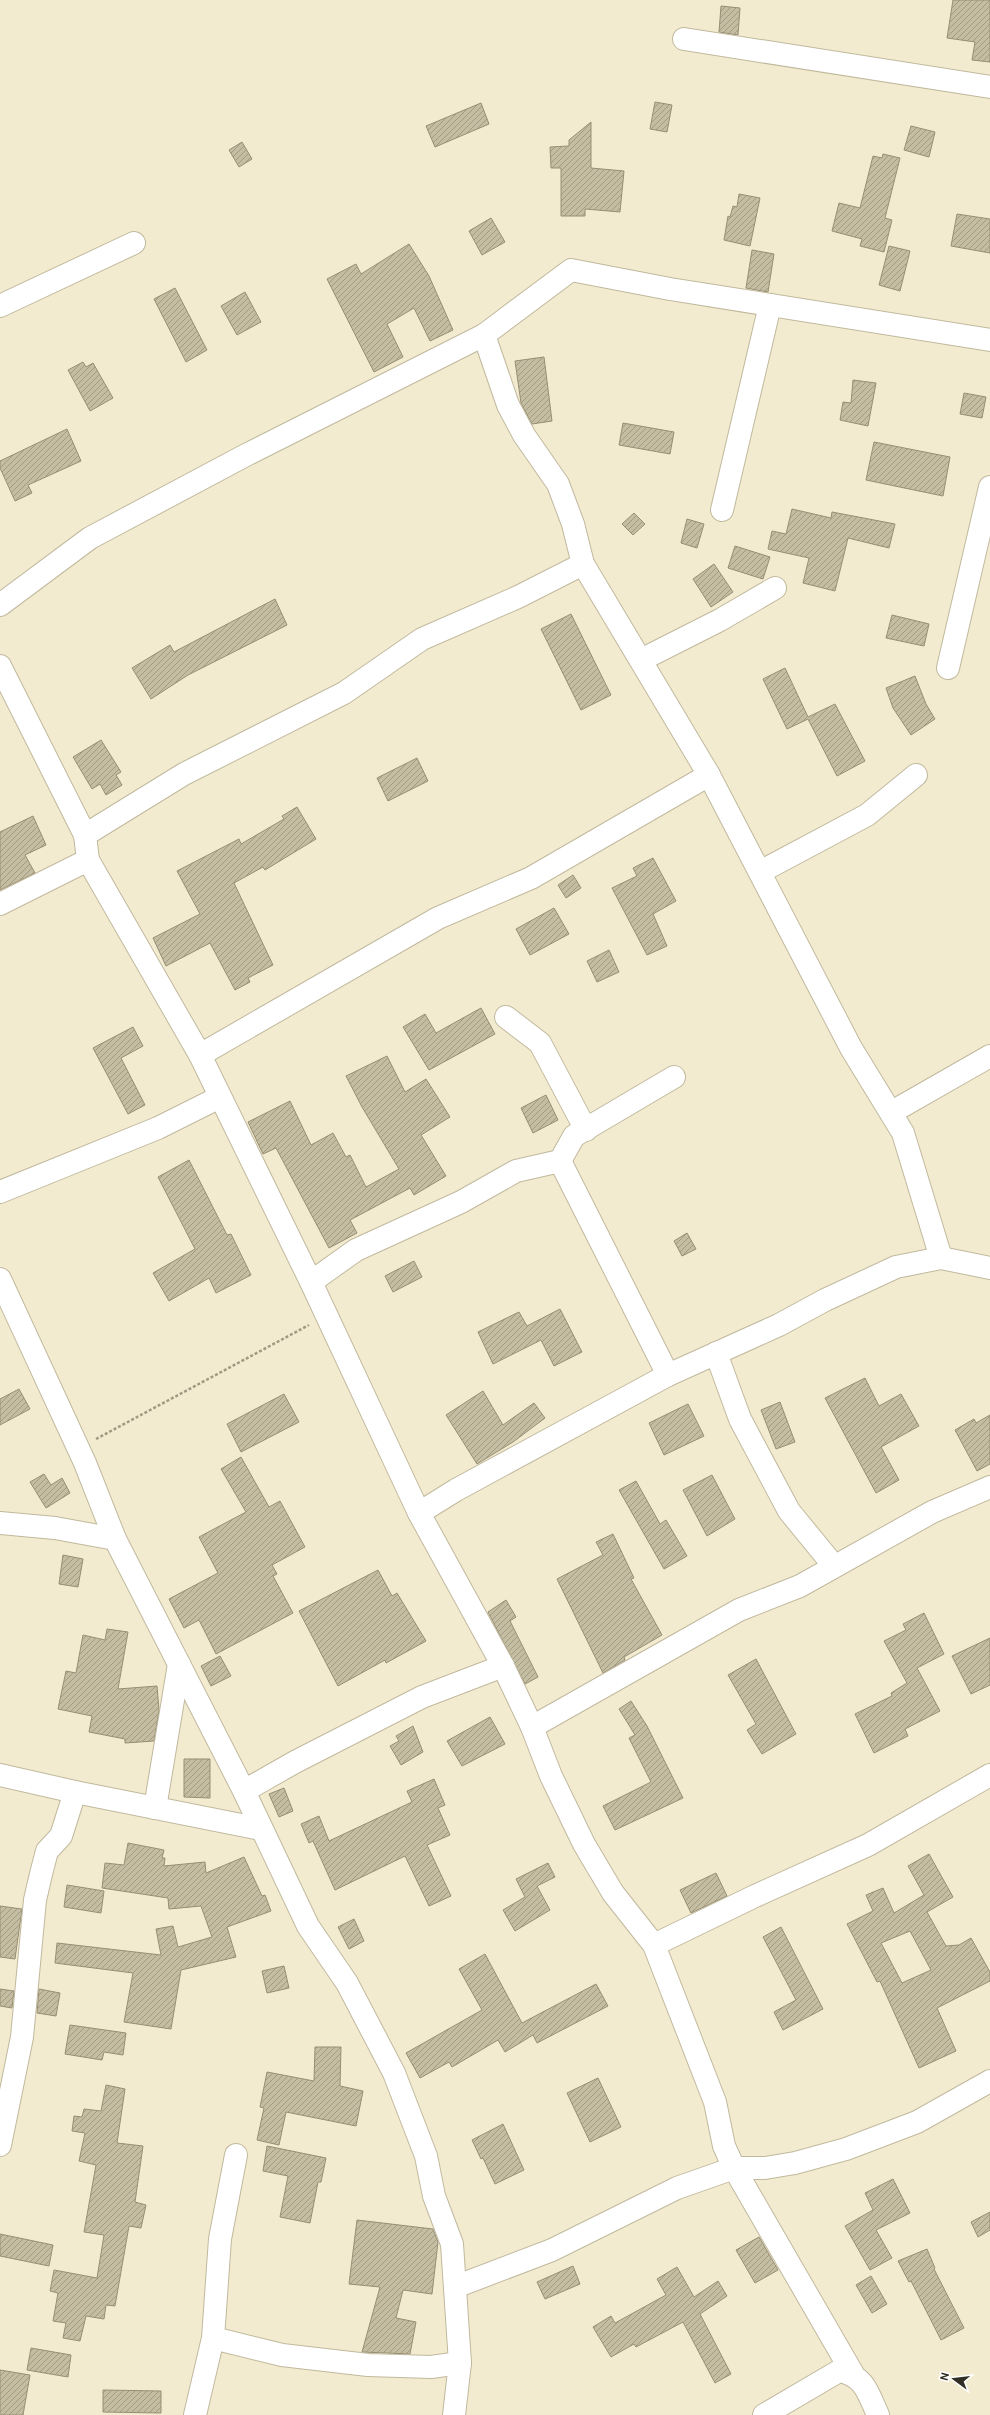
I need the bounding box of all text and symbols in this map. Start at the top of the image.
north arrow [934,2359,974,2399]
text: N [937,2371,952,2382]

